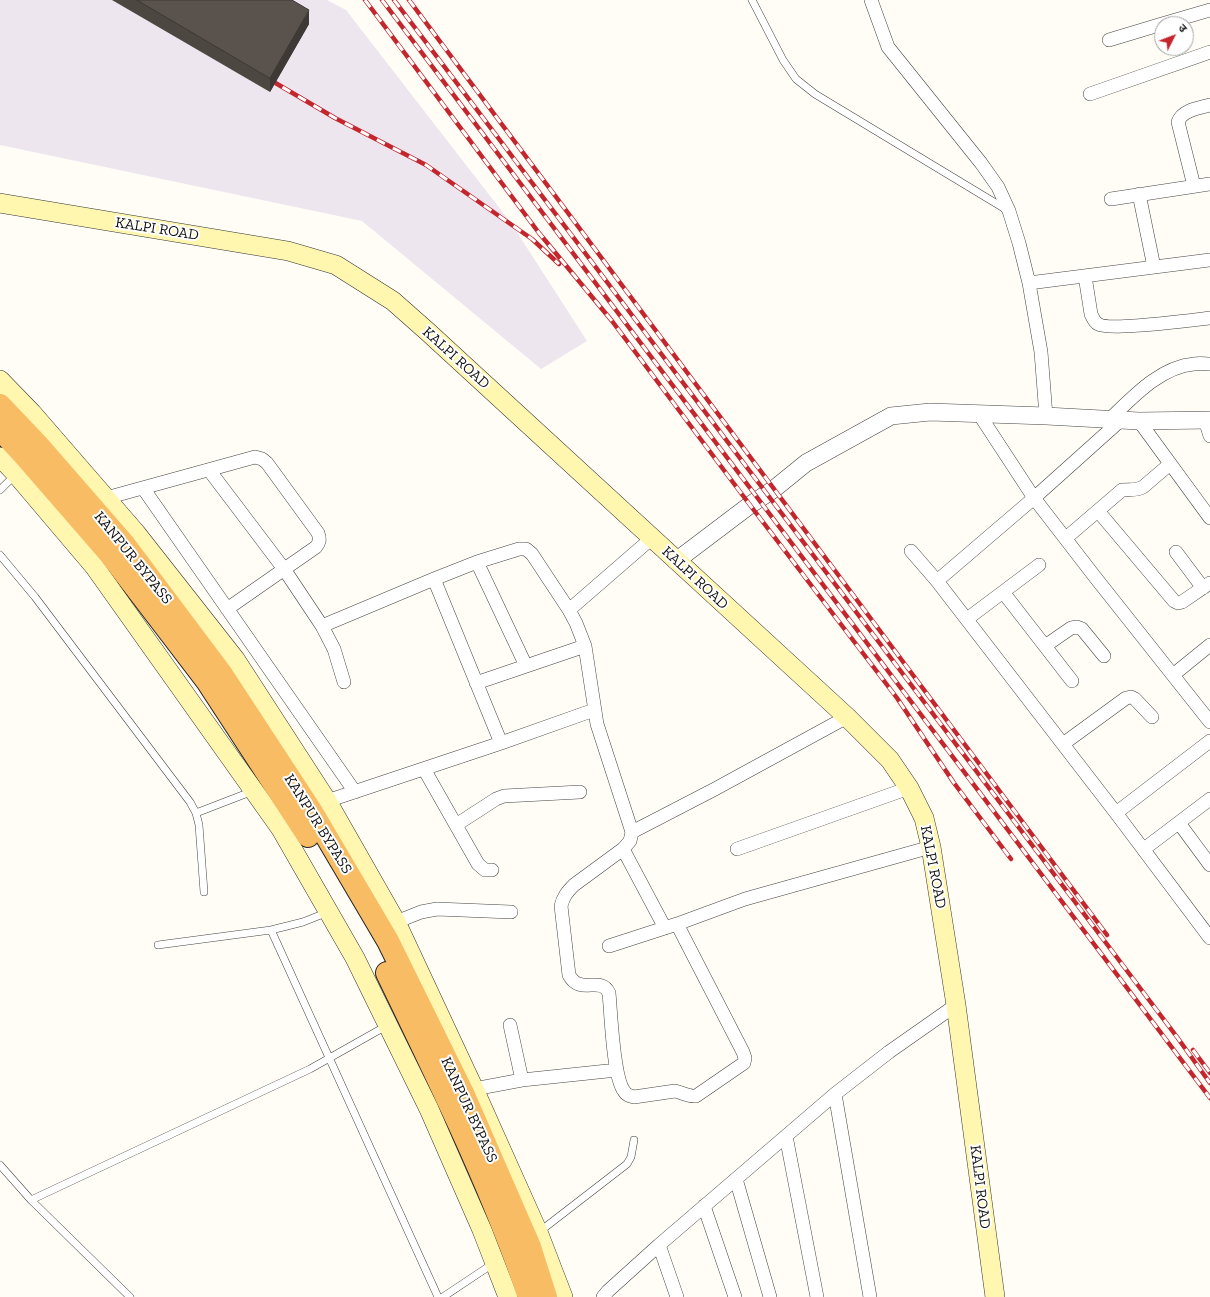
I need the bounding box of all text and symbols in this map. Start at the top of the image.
north arrow [1154,16,1194,56]
text: उ [1176,22,1190,35]
street label: KALPI ROAD [114,214,200,244]
street label: KALPI ROAD [419,323,493,393]
street label: KANPUR BYPASS [90,508,176,608]
street label: KALPI ROAD [658,543,732,613]
street label: KANPUR BYPASS [280,771,356,877]
street label: KALPI ROAD [916,824,950,910]
street label: KANPUR BYPASS [437,1054,501,1166]
street label: KALPI ROAD [966,1144,994,1230]

